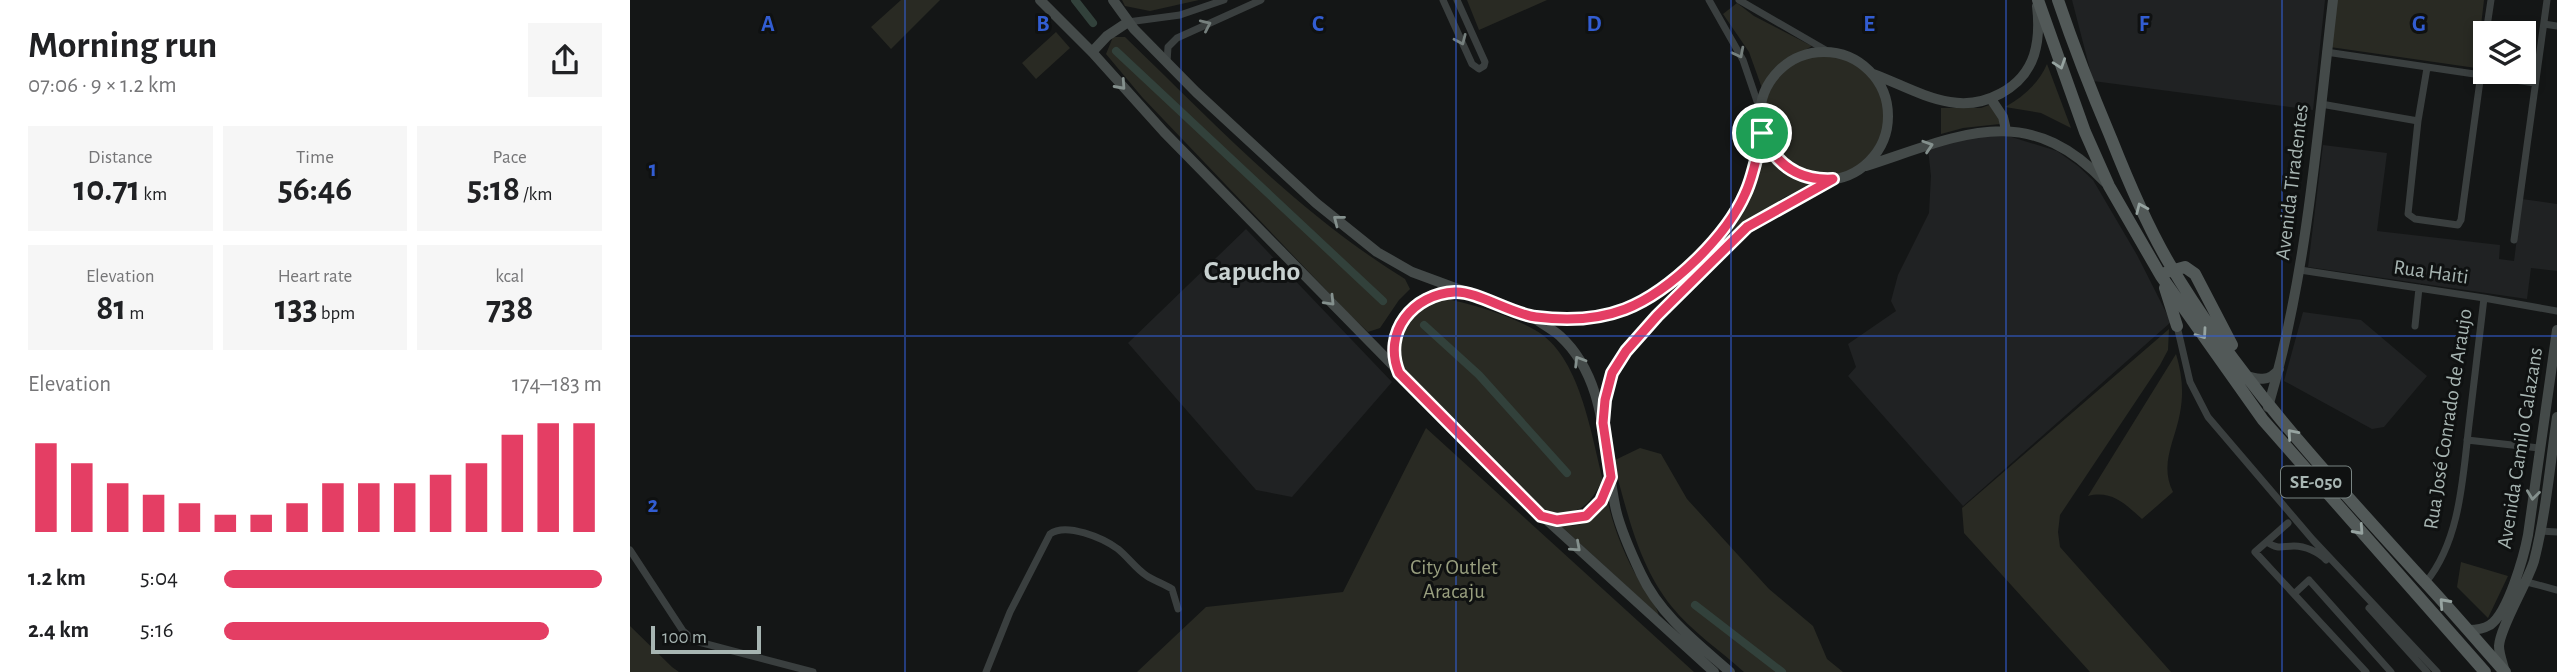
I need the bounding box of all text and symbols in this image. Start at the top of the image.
text: A [761,13,775,36]
text: B [1036,13,1050,36]
text: C [1312,13,1324,36]
text: D [1586,13,1602,36]
text: E [1863,13,1875,36]
text: F [2139,13,2150,36]
text: G [2412,13,2426,36]
one-way arrow [1199,19,1211,33]
map controls [2473,21,2536,84]
button: layers [2473,21,2536,84]
button: share [528,23,602,97]
text: Morning run [28,27,217,65]
one-way arrow [1453,33,1467,45]
one-way arrow [1731,46,1745,58]
one-way arrow [2052,58,2066,70]
text: 07:06 · 9 × 1.2 km [28,74,177,97]
one-way arrow [1113,76,1125,89]
pin [1732,103,1792,163]
street label: Avenida Tiradentes [2272,103,2312,261]
icon: arrive [1743,114,1781,152]
one-way arrow [1922,140,1934,154]
text: Distance [88,148,153,167]
text: Time [296,148,334,167]
text: Pace [493,148,527,167]
text: 1 [649,158,657,181]
text: 10.71 [74,172,140,207]
text: 56:46 [278,172,352,207]
text: 5:18 [467,172,520,207]
text: km [140,185,167,204]
text: /km [520,185,552,204]
one-way arrow [2136,203,2150,215]
one-way arrow [1333,216,1345,229]
street label: Rua Haiti [2392,256,2470,288]
district label: Capucho [1204,258,1300,286]
text: Elevation [86,267,155,286]
text: Heart rate [278,267,352,286]
text: kcal [495,267,524,286]
text: 81 [96,291,126,326]
text: 133 [275,291,318,326]
text: 738 [486,291,533,326]
one-way arrow [1322,293,1334,306]
text: m [126,304,144,323]
text: bpm [318,304,355,323]
street label: Rua José Conrado de Araujo [2420,307,2476,531]
one-way arrow [2194,326,2206,339]
street label: Avenida Camilo Calazans [2494,346,2546,550]
one-way arrow [1575,356,1588,369]
text: Elevation [28,373,111,396]
text: 174–183 m [512,373,602,396]
one-way arrow [2288,429,2300,442]
road number: SE-050 [2281,467,2351,498]
one-way arrow [2526,489,2541,501]
text: 2 [648,494,659,517]
one-way arrow [2351,522,2363,535]
one-way arrow [1568,539,1581,551]
park label: City Outlet Aracaju [1410,557,1498,602]
text: 1.2 km [28,567,86,590]
text: 5:04 [140,567,178,590]
one-way arrow [2440,598,2452,611]
text: 2.4 km [28,619,89,642]
text: 5:16 [140,619,174,642]
scale bar [651,623,761,655]
text: 100 m [662,628,707,647]

